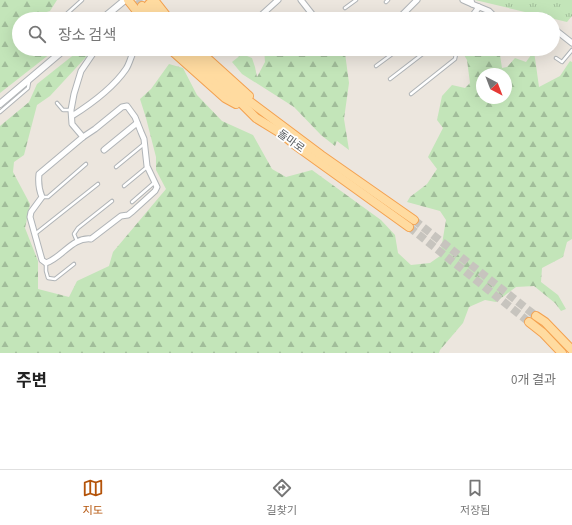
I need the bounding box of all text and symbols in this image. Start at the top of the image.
search box [12,12,560,56]
icon: search [26,23,48,45]
text: 장소 검색 [58,25,116,46]
north arrow [476,68,512,104]
street label: 돌마로 [274,126,308,156]
text: 주변 [16,369,47,393]
text: 0개 결과 [511,371,556,389]
tab: 지도 [82,477,104,518]
tab: 길찾기 [267,477,297,518]
tab: 저장됨 [460,477,490,518]

